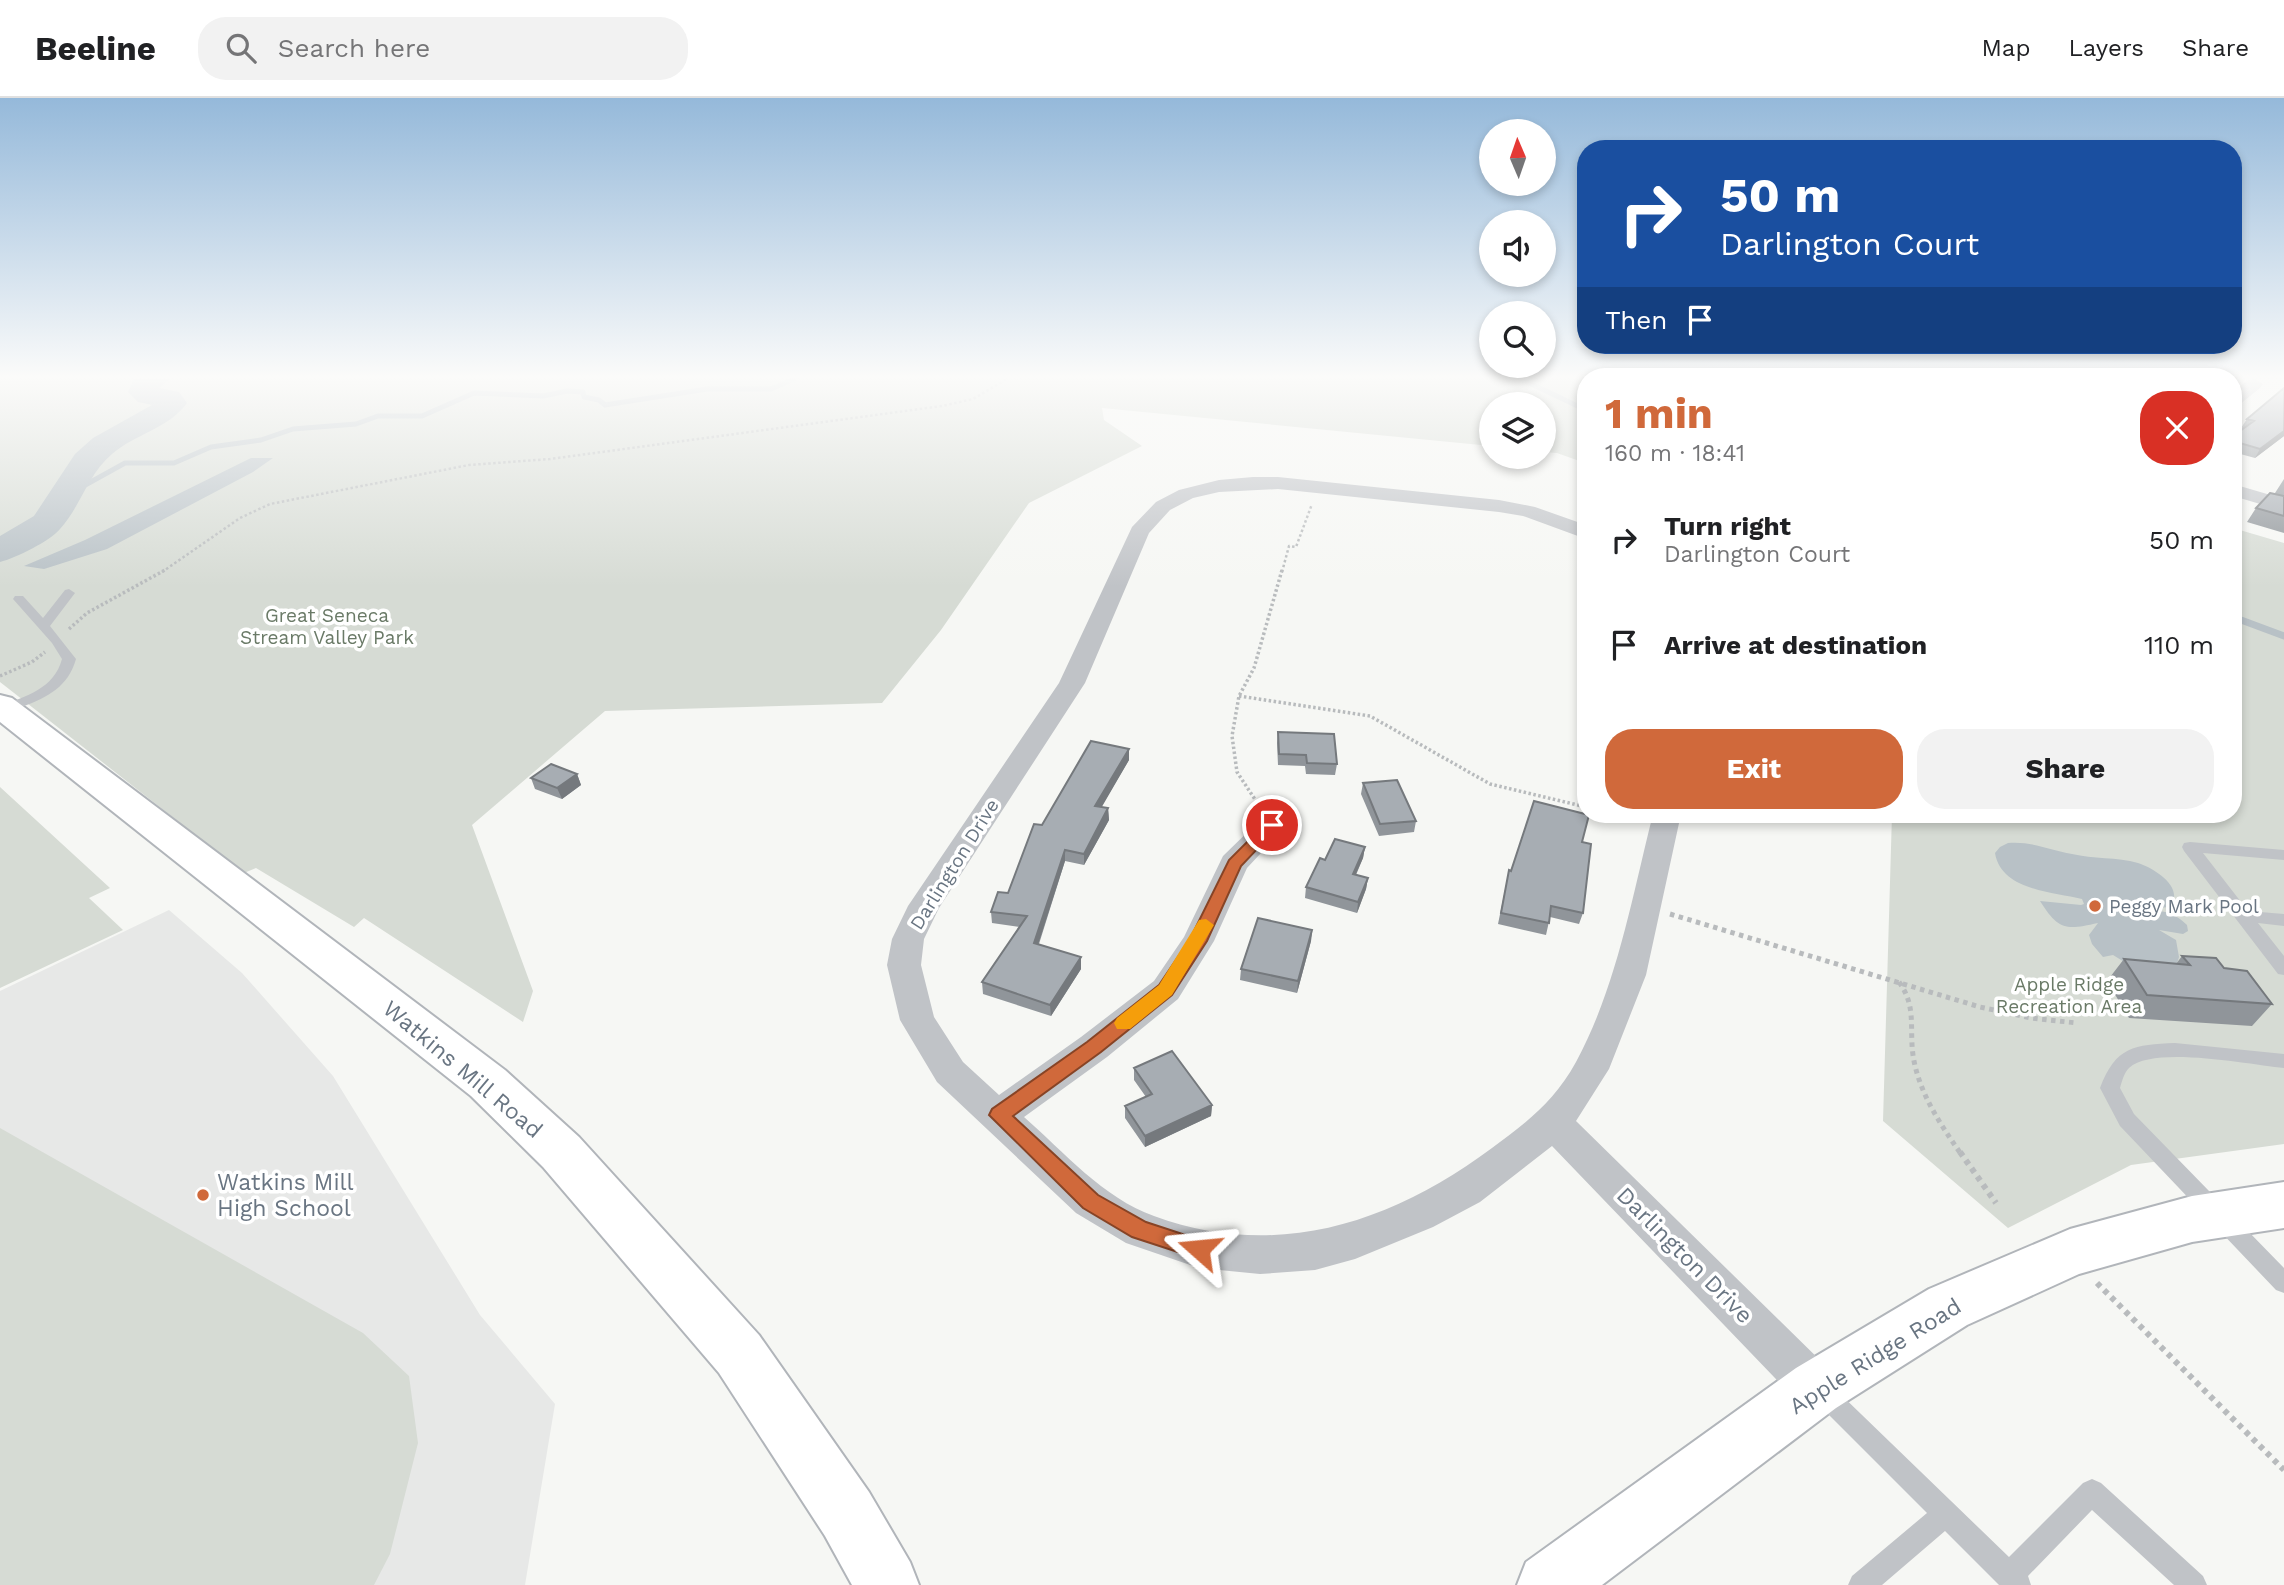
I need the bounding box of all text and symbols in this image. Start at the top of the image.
search box [198,17,688,80]
text: Beeline [35,29,156,68]
icon: search [222,29,260,67]
text: Search here [278,33,430,63]
text: Map [1982,34,2030,62]
text: Layers [2068,34,2144,62]
text: Share [2182,34,2249,62]
north arrow [1479,119,1556,196]
map controls [1479,119,1556,469]
text: 50 m [1720,166,1840,224]
icon: right [1605,168,1696,259]
button: sound [1479,210,1556,287]
text: Darlington Court [1720,225,1979,263]
button: search [1479,301,1556,378]
icon: arrive [1681,301,1719,339]
text: Then [1605,305,1667,335]
text: 1 min [1605,389,1713,438]
button: close [2140,391,2214,465]
button: layers [1479,392,1556,469]
text: 160 m · 18:41 [1605,440,1745,467]
text: Turn right [1664,511,1791,541]
icon: right [1605,521,1643,559]
text: 50 m [2149,525,2214,555]
text: Darlington Court [1664,541,1850,568]
park label: Great Seneca Stream Valley Park [240,604,414,649]
icon: arrive [1605,626,1643,664]
text: Arrive at destination [1664,630,1927,660]
text: 110 m [2144,630,2214,660]
button: Exit [1605,729,1903,809]
button: Share [1917,729,2214,809]
street label: Darlington Drive [905,795,1004,934]
pin [1242,795,1302,855]
icon: arrive [1253,806,1291,844]
place label: Peggy Mark Pool [2109,895,2259,918]
marker: Peggy Mark Pool [2087,898,2103,914]
park label: Apple Ridge Recreation Area [1996,973,2142,1018]
street label: Watkins Mill Road [377,995,548,1144]
place label: Watkins Mill High School [217,1169,354,1222]
street label: Darlington Drive [1611,1182,1758,1329]
marker: Watkins Mill High School [195,1187,211,1203]
position arrow [1162,1212,1236,1286]
street label: Apple Ridge Road [1784,1293,1966,1420]

